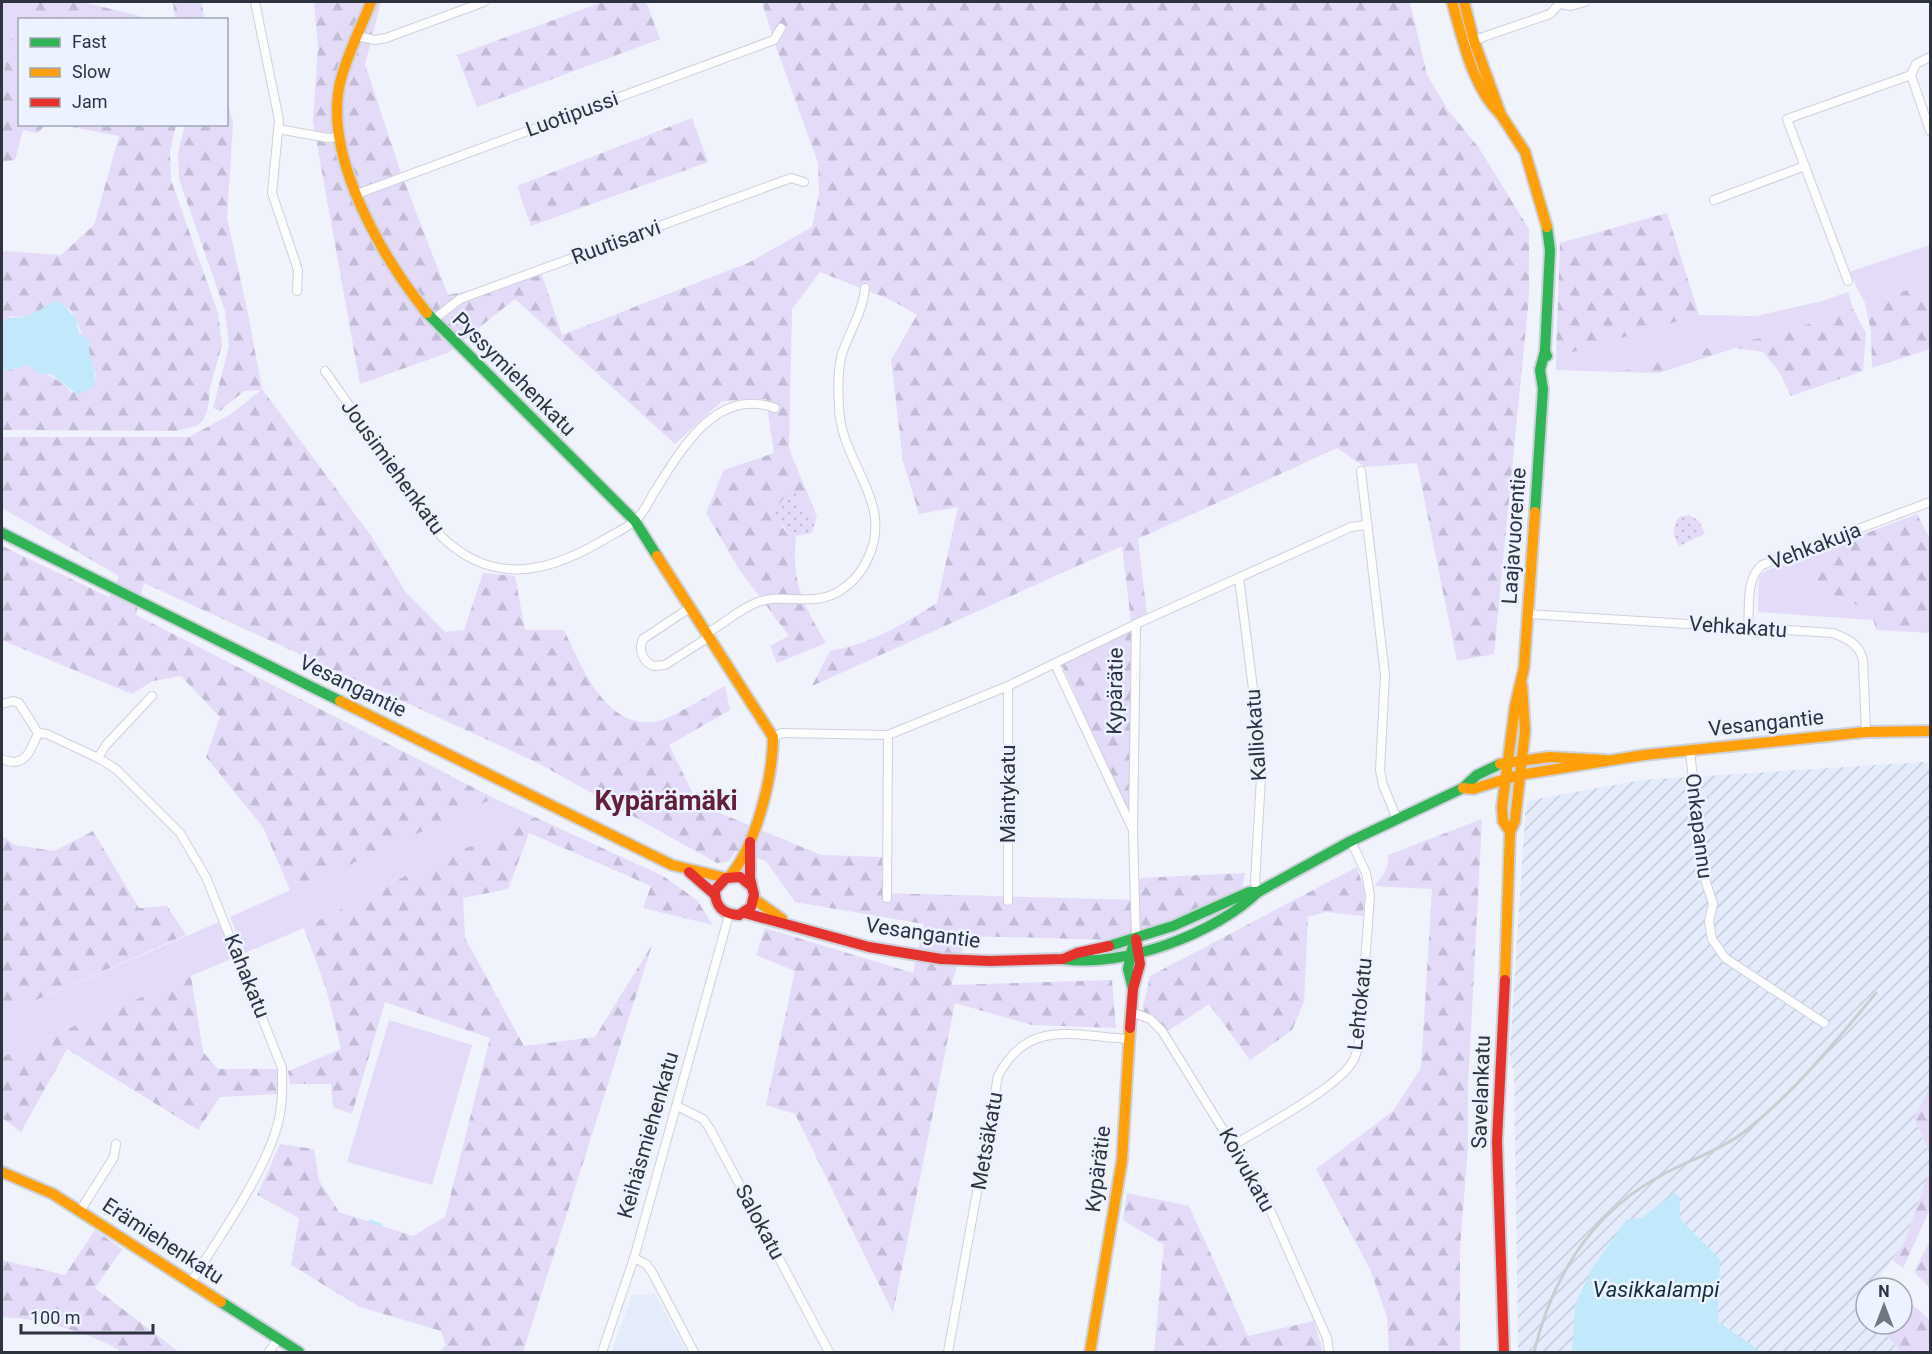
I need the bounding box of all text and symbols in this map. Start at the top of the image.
legend [18,18,228,126]
text: Fast [72,31,107,52]
text: Slow [72,61,111,82]
street label: Luotipussi [523,86,621,142]
text: Jam [72,91,108,112]
street label: Ruutisarvi [568,215,664,269]
street label: Pyssymiehenkatu [447,307,581,441]
street label: Jousimiehenkatu [336,395,450,539]
street label: Laajavuorentie [1497,467,1531,605]
street label: Vehkakuja [1766,518,1864,574]
street label: Vehkakatu [1688,612,1788,642]
street label: Kypärätie [1102,647,1128,735]
street label: Vesangantie [296,650,410,722]
street label: Kalliokatu [1241,688,1271,782]
street label: Vesangantie [1707,705,1825,741]
street label: Mäntykatu [996,745,1020,843]
street label: Onkapannu [1681,772,1717,880]
district label: Kypärämäki [594,785,738,817]
street label: Vesangantie [864,913,982,953]
street label: Kahakatu [219,931,275,1021]
street label: Lehtokatu [1343,956,1377,1052]
street label: Savelankatu [1467,1035,1495,1149]
street label: Keihäsmiehenkatu [613,1049,683,1221]
street label: Metsäkatu [967,1090,1007,1192]
street label: Kypärätie [1081,1124,1115,1214]
street label: Koivukatu [1214,1124,1280,1216]
street label: Salokatu [730,1180,790,1264]
street label: Erämiehenkatu [98,1193,228,1289]
north arrow [1854,1276,1914,1336]
water label: Vasikkalampi [1593,1277,1720,1302]
text: N [1878,1282,1890,1301]
scale bar [21,1297,153,1335]
text: 100 m [30,1307,81,1328]

